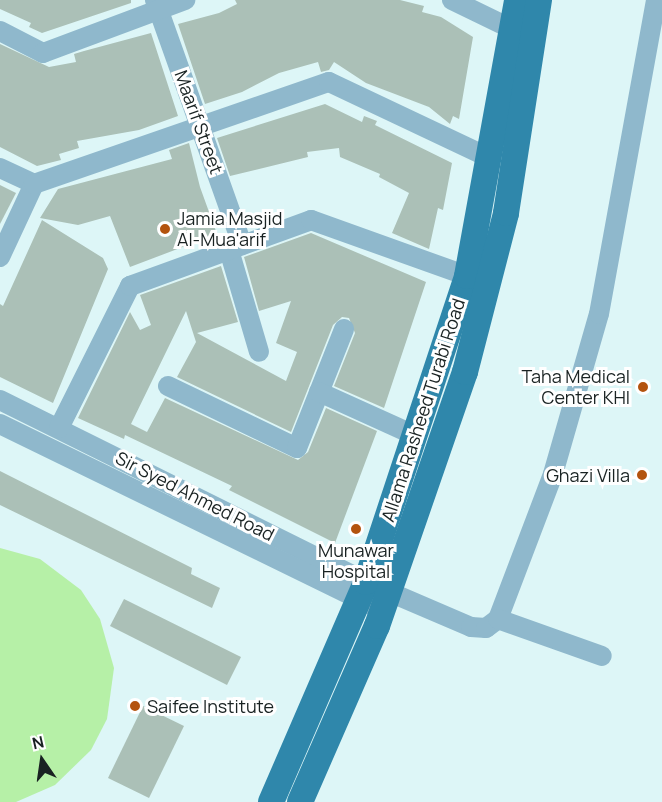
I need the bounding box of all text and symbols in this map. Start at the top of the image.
street label: Maarif Street [170,67,228,177]
place label: Jamia Masjid Al-Mua'arif [177,208,282,250]
marker: Jamia Masjid Al-Mua'arif [158,222,172,236]
street label: Allama Rasheed Turabi Road [377,296,469,524]
place label: Taha Medical Center KHI [522,366,630,409]
marker: Taha Medical Center KHI [634,378,652,396]
street label: Sir Syed Ahmed Road [112,447,278,545]
place label: Ghazi Villa [546,464,630,486]
marker: Ghazi Villa [635,468,649,482]
marker: Munawar Hospital [347,520,365,538]
place label: Munawar Hospital [318,540,394,582]
place label: Saifee Institute [147,695,274,717]
marker: Saifee Institute [128,699,142,713]
north arrow [12,730,72,790]
text: N [30,730,46,754]

